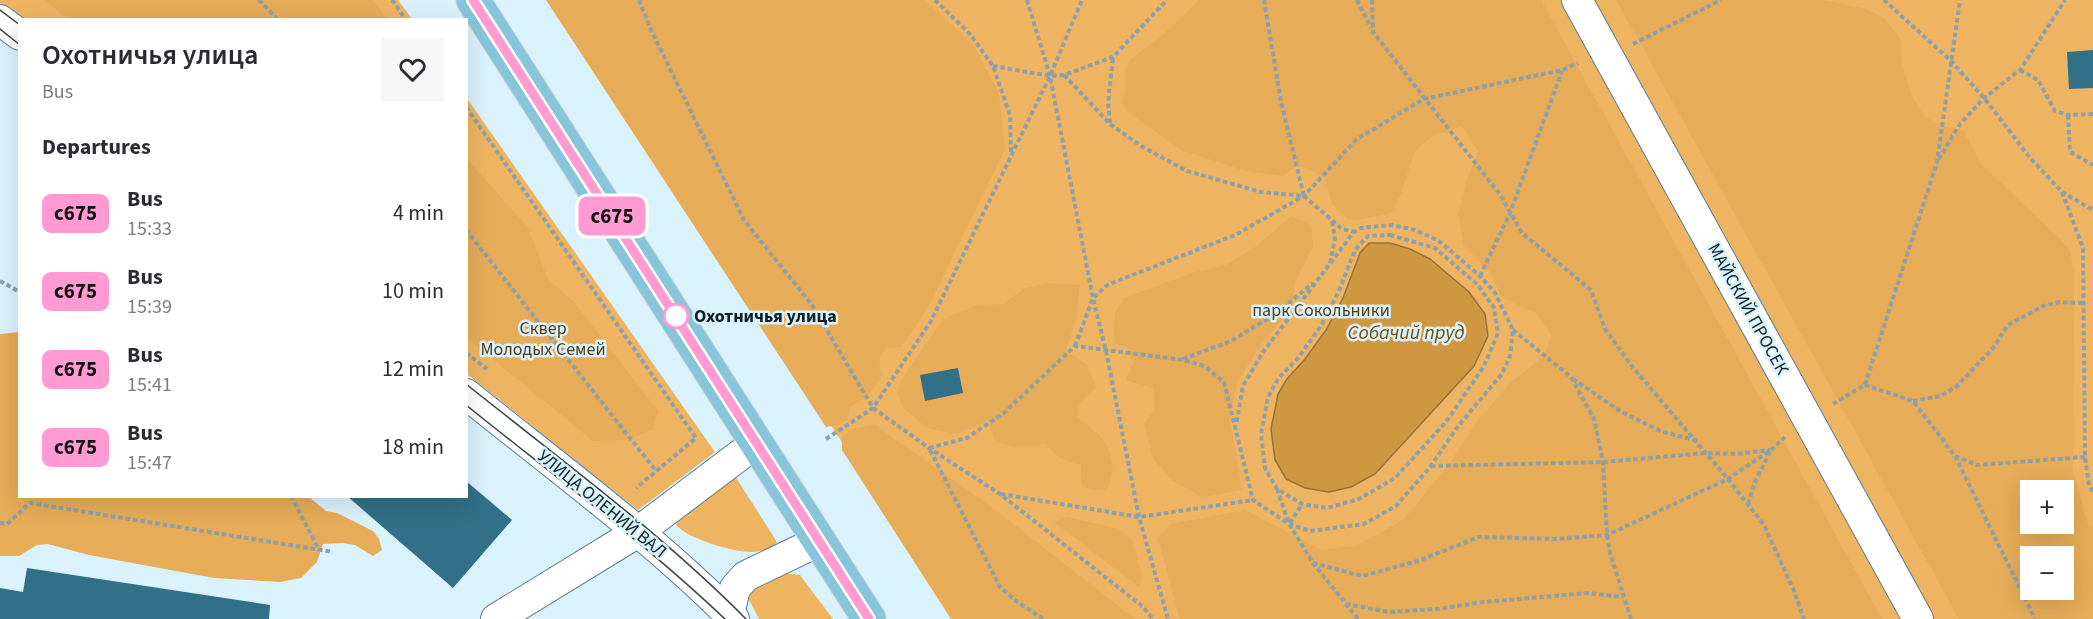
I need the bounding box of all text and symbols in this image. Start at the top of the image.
text: Охотничья улица [42,35,258,75]
button: heart [381,38,444,101]
text: Bus [42,78,73,106]
text: Departures [42,131,151,163]
text: Bus [127,183,163,215]
line badge: с675 [570,196,654,236]
text: 4 min [393,197,444,229]
text: с675 [54,198,97,228]
text: с675 [590,201,634,231]
text: 15:33 [127,215,172,243]
street label: МАЙСКИЙ ПРОСЕК [1702,239,1795,380]
text: Bus [127,261,163,293]
text: 10 min [382,275,444,307]
text: с675 [54,276,97,306]
text: 15:39 [127,293,172,321]
park label: парк Сокольники [1252,298,1390,323]
marker: Охотничья улица [663,303,689,329]
place label: Охотничья улица [694,304,837,329]
park label: Сквер Молодых Семей [480,316,606,362]
water label: Собачий пруд [1347,319,1465,347]
text: Bus [127,339,163,371]
text: 12 min [382,353,444,385]
text: с675 [54,354,97,384]
text: 15:41 [127,371,172,399]
text: Bus [127,417,163,449]
text: 18 min [382,431,444,463]
text: с675 [54,432,97,462]
street label: УЛИЦА ОЛЕНИЙ ВАЛ [532,444,672,564]
text: 15:47 [127,449,172,477]
map controls [2020,480,2074,600]
button: + [2020,480,2074,534]
button: − [2020,546,2074,600]

